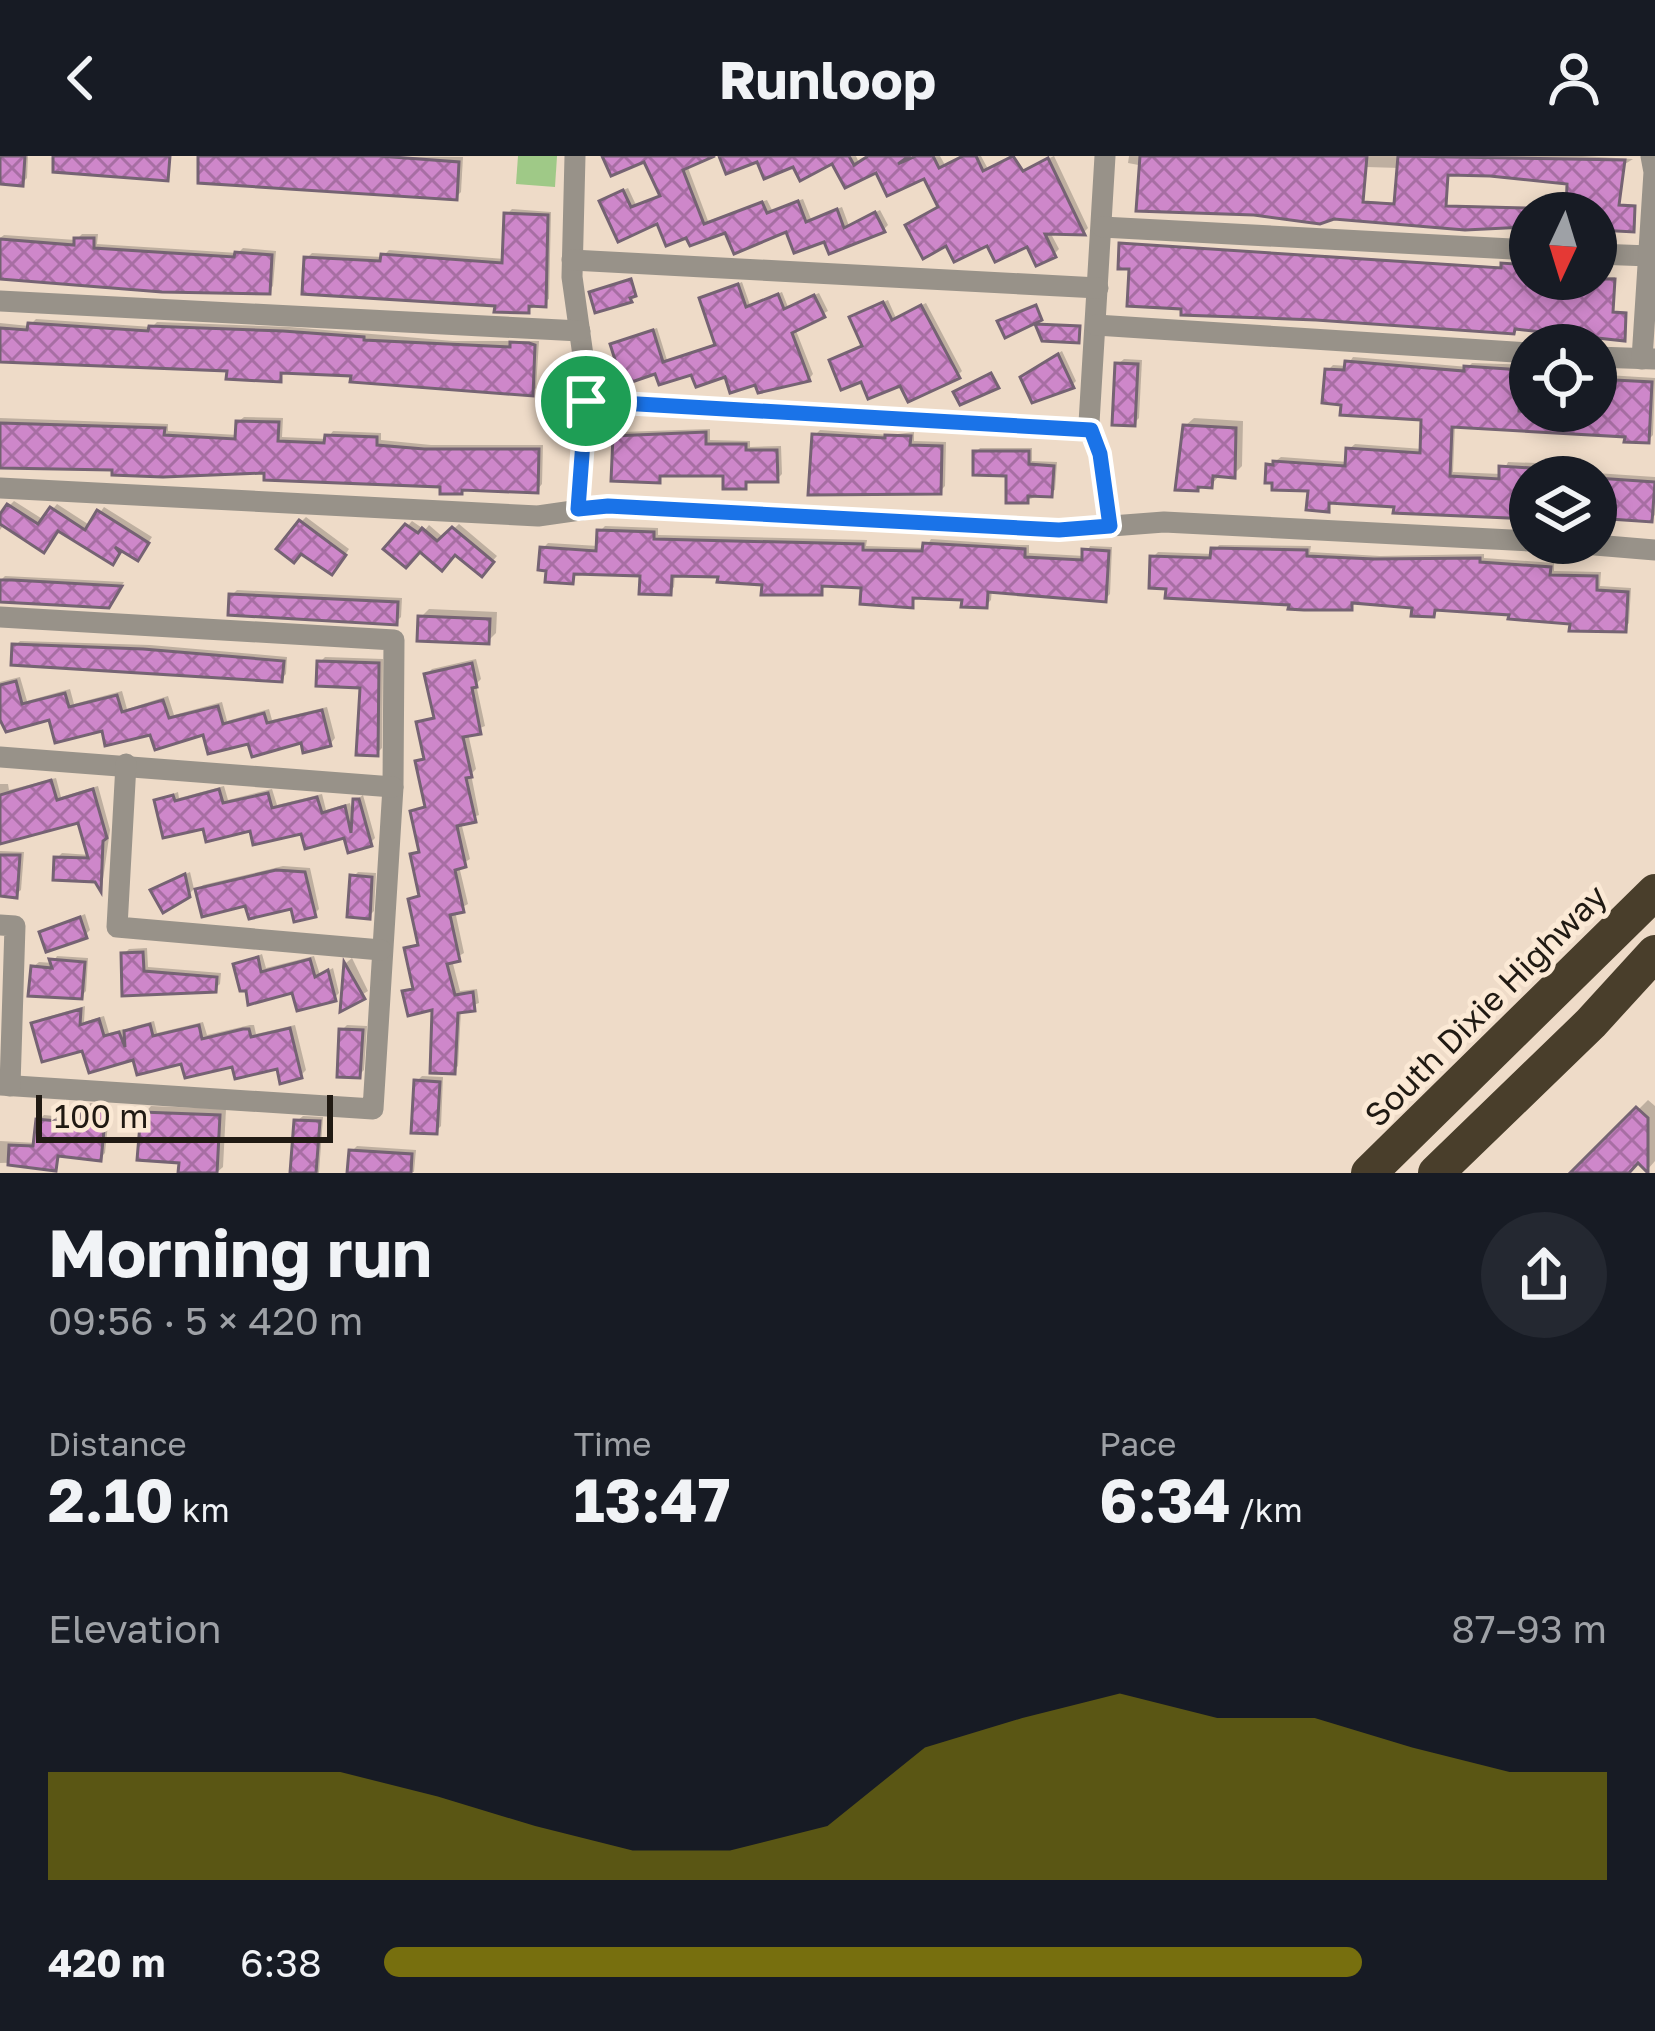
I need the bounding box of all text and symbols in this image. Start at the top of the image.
icon: back [48,45,114,111]
icon: person [1541,45,1607,111]
text: Runloop [719,46,936,111]
north arrow [1509,192,1617,300]
map controls [1509,192,1617,564]
button: locate [1509,324,1617,432]
pin [535,350,637,452]
icon: arrive [553,368,619,434]
button: layers [1509,456,1617,564]
street label: South Dixie Highway [1356,876,1614,1134]
scale bar [36,1089,333,1142]
text: 100 m [54,1096,148,1135]
text: Morning run [48,1212,432,1292]
button: share [1481,1212,1607,1338]
text: 09:56 · 5 × 420 m [48,1297,363,1344]
text: Distance [48,1424,187,1463]
text: Time [574,1424,651,1463]
text: Pace [1099,1424,1176,1463]
text: 2.10 [48,1463,174,1535]
text: 13:47 [574,1463,731,1535]
text: 6:34 [1099,1463,1231,1535]
text: km [174,1490,230,1529]
text: /km [1231,1490,1303,1529]
text: Elevation [48,1605,221,1652]
text: 87–93 m [1451,1605,1607,1652]
text: 420 m [48,1939,165,1986]
text: 6:38 [240,1939,322,1986]

